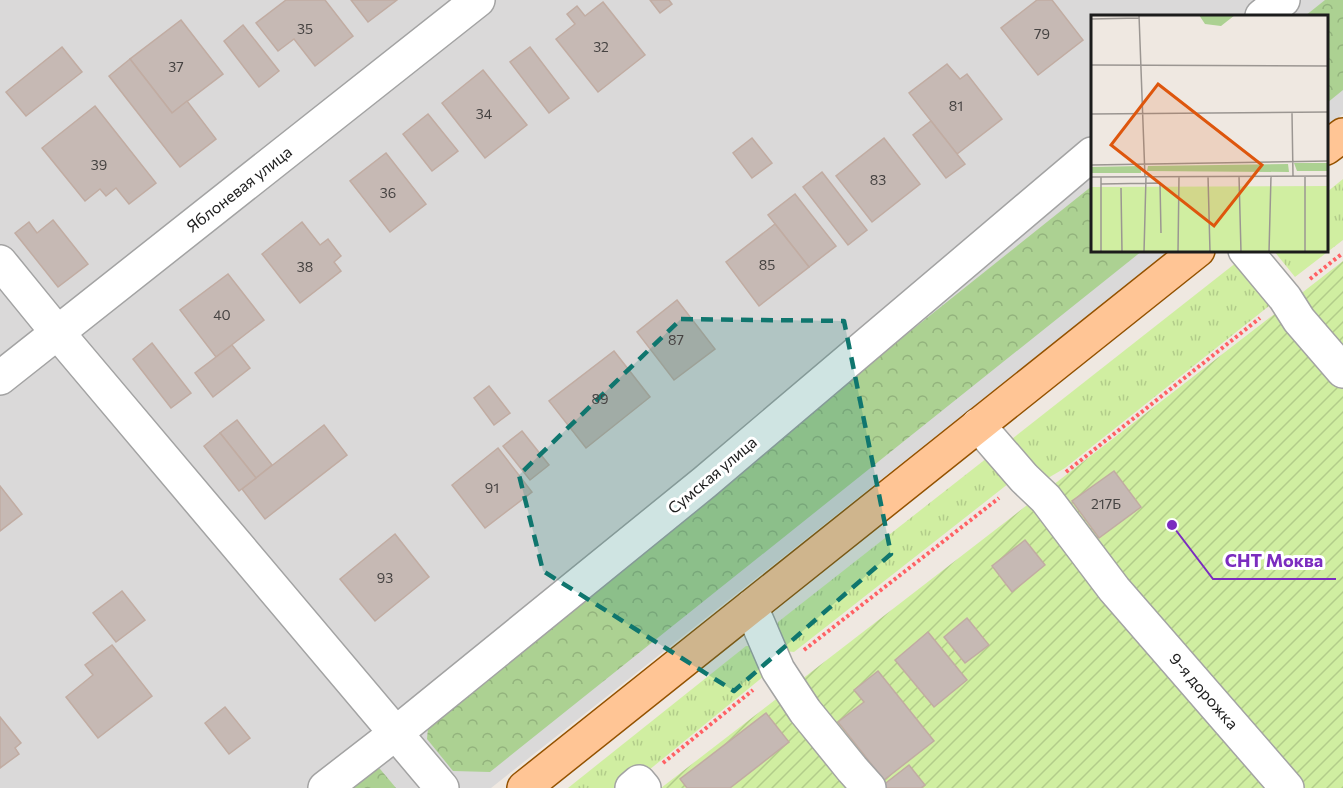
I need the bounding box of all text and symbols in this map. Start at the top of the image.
inset map [1091,15,1328,252]
house number: 35 [297,20,313,37]
house number: 79 [1034,25,1050,42]
house number: 32 [593,38,609,55]
house number: 37 [168,58,184,75]
house number: 81 [949,97,963,114]
house number: 34 [476,105,493,122]
street label: Яблоневая улица [182,142,295,236]
house number: 39 [91,156,107,173]
house number: 83 [870,171,886,188]
house number: 36 [380,184,396,201]
house number: 85 [759,256,775,273]
house number: 38 [297,258,313,275]
house number: 40 [213,306,231,323]
house number: 87 [668,331,684,348]
house number: 89 [592,390,609,407]
street label: Сумская улица [663,432,760,517]
house number: 91 [485,479,499,496]
house number: 217Б [1091,495,1121,512]
callout: СНТ Моква [1213,543,1336,579]
text: СНТ Моква [1225,549,1323,571]
house number: 93 [377,569,393,586]
street label: 9-я дорожка [1166,649,1243,733]

